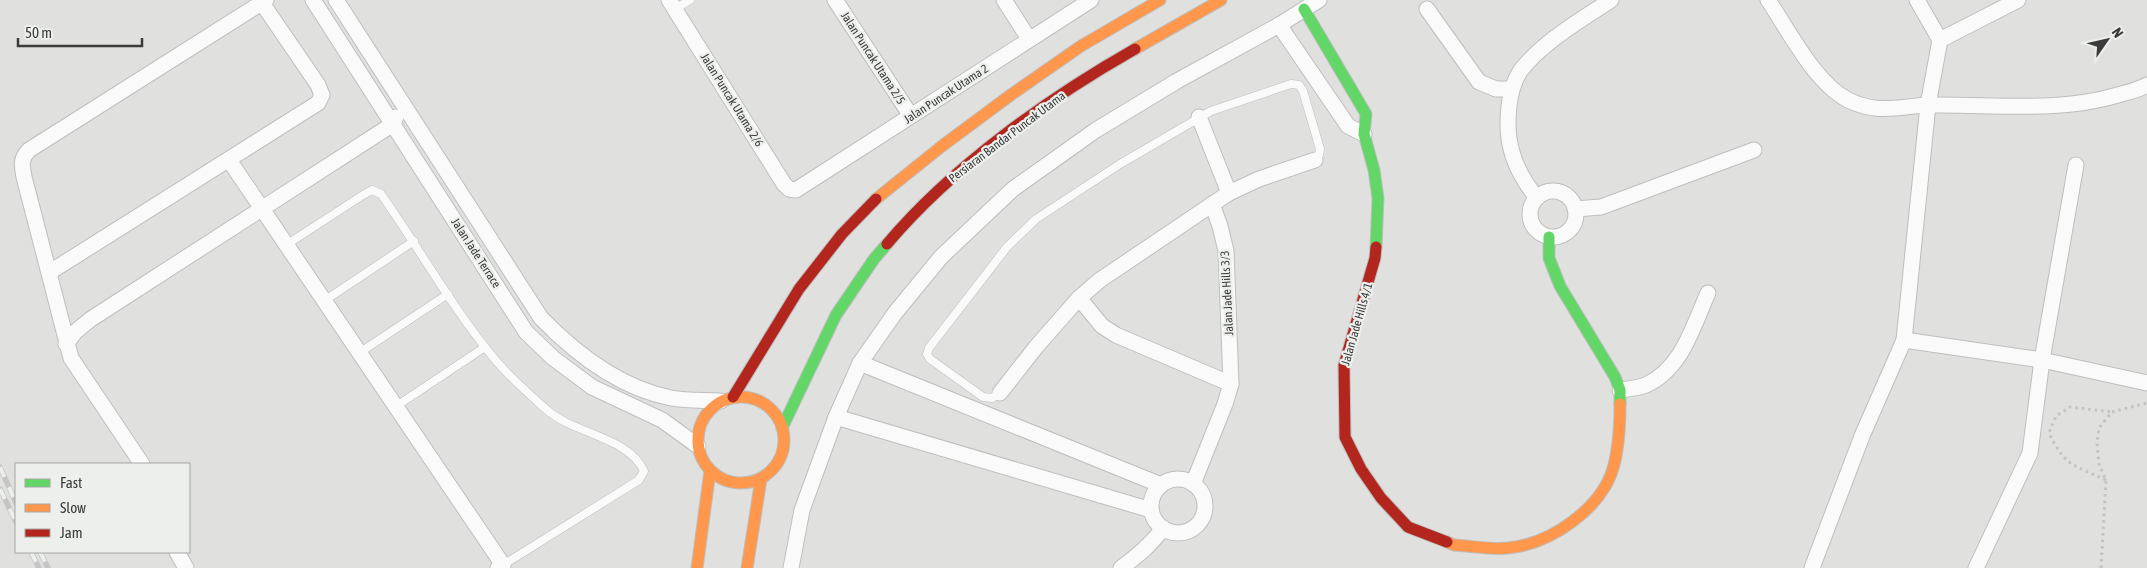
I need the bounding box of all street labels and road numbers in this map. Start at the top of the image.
street label: Jalan Puncak Utama 2/5 [838,9,908,107]
street label: Jalan Puncak Utama 2/6 [698,51,767,150]
street label: Jalan Puncak Utama 2 [901,62,991,126]
street label: Persiaran Bandar Puncak Utama [946,89,1068,185]
street label: Jalan Jade Terrace [448,216,504,290]
street label: Jalan Jade Hills 3/3 [1218,250,1236,336]
street label: Jalan Jade Hills 4/1 [1339,281,1376,367]

